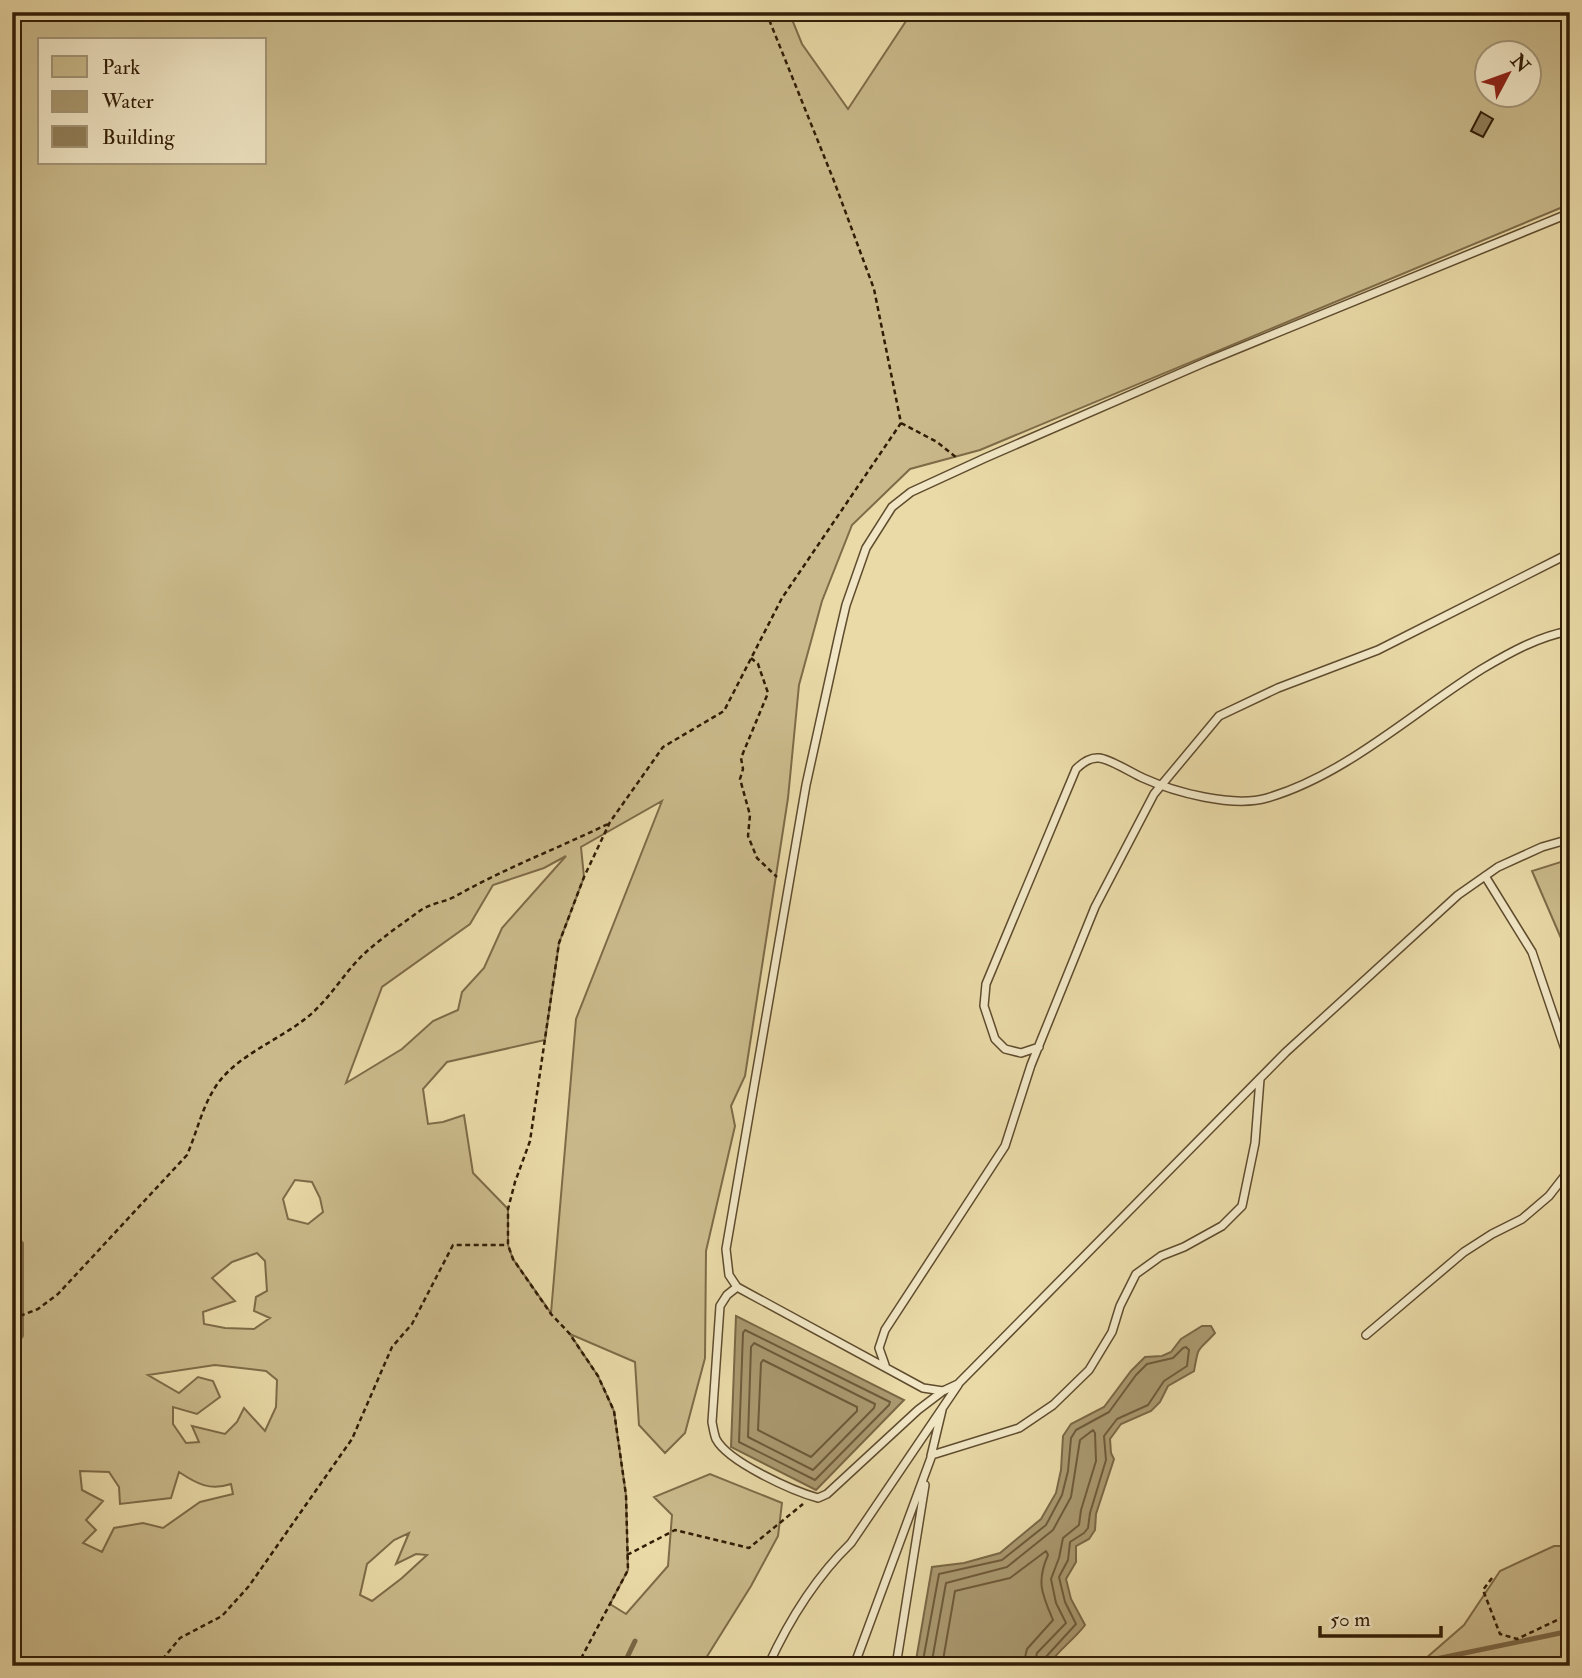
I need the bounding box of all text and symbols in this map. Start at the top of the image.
legend [38,38,266,164]
north arrow [1474,38,1544,108]
text: N [1505,48,1535,79]
text: Park [102,54,140,81]
text: Water [101,88,154,115]
text: Building [102,124,175,151]
scale bar [1320,1594,1440,1638]
text: 50 m [1330,1606,1371,1633]

